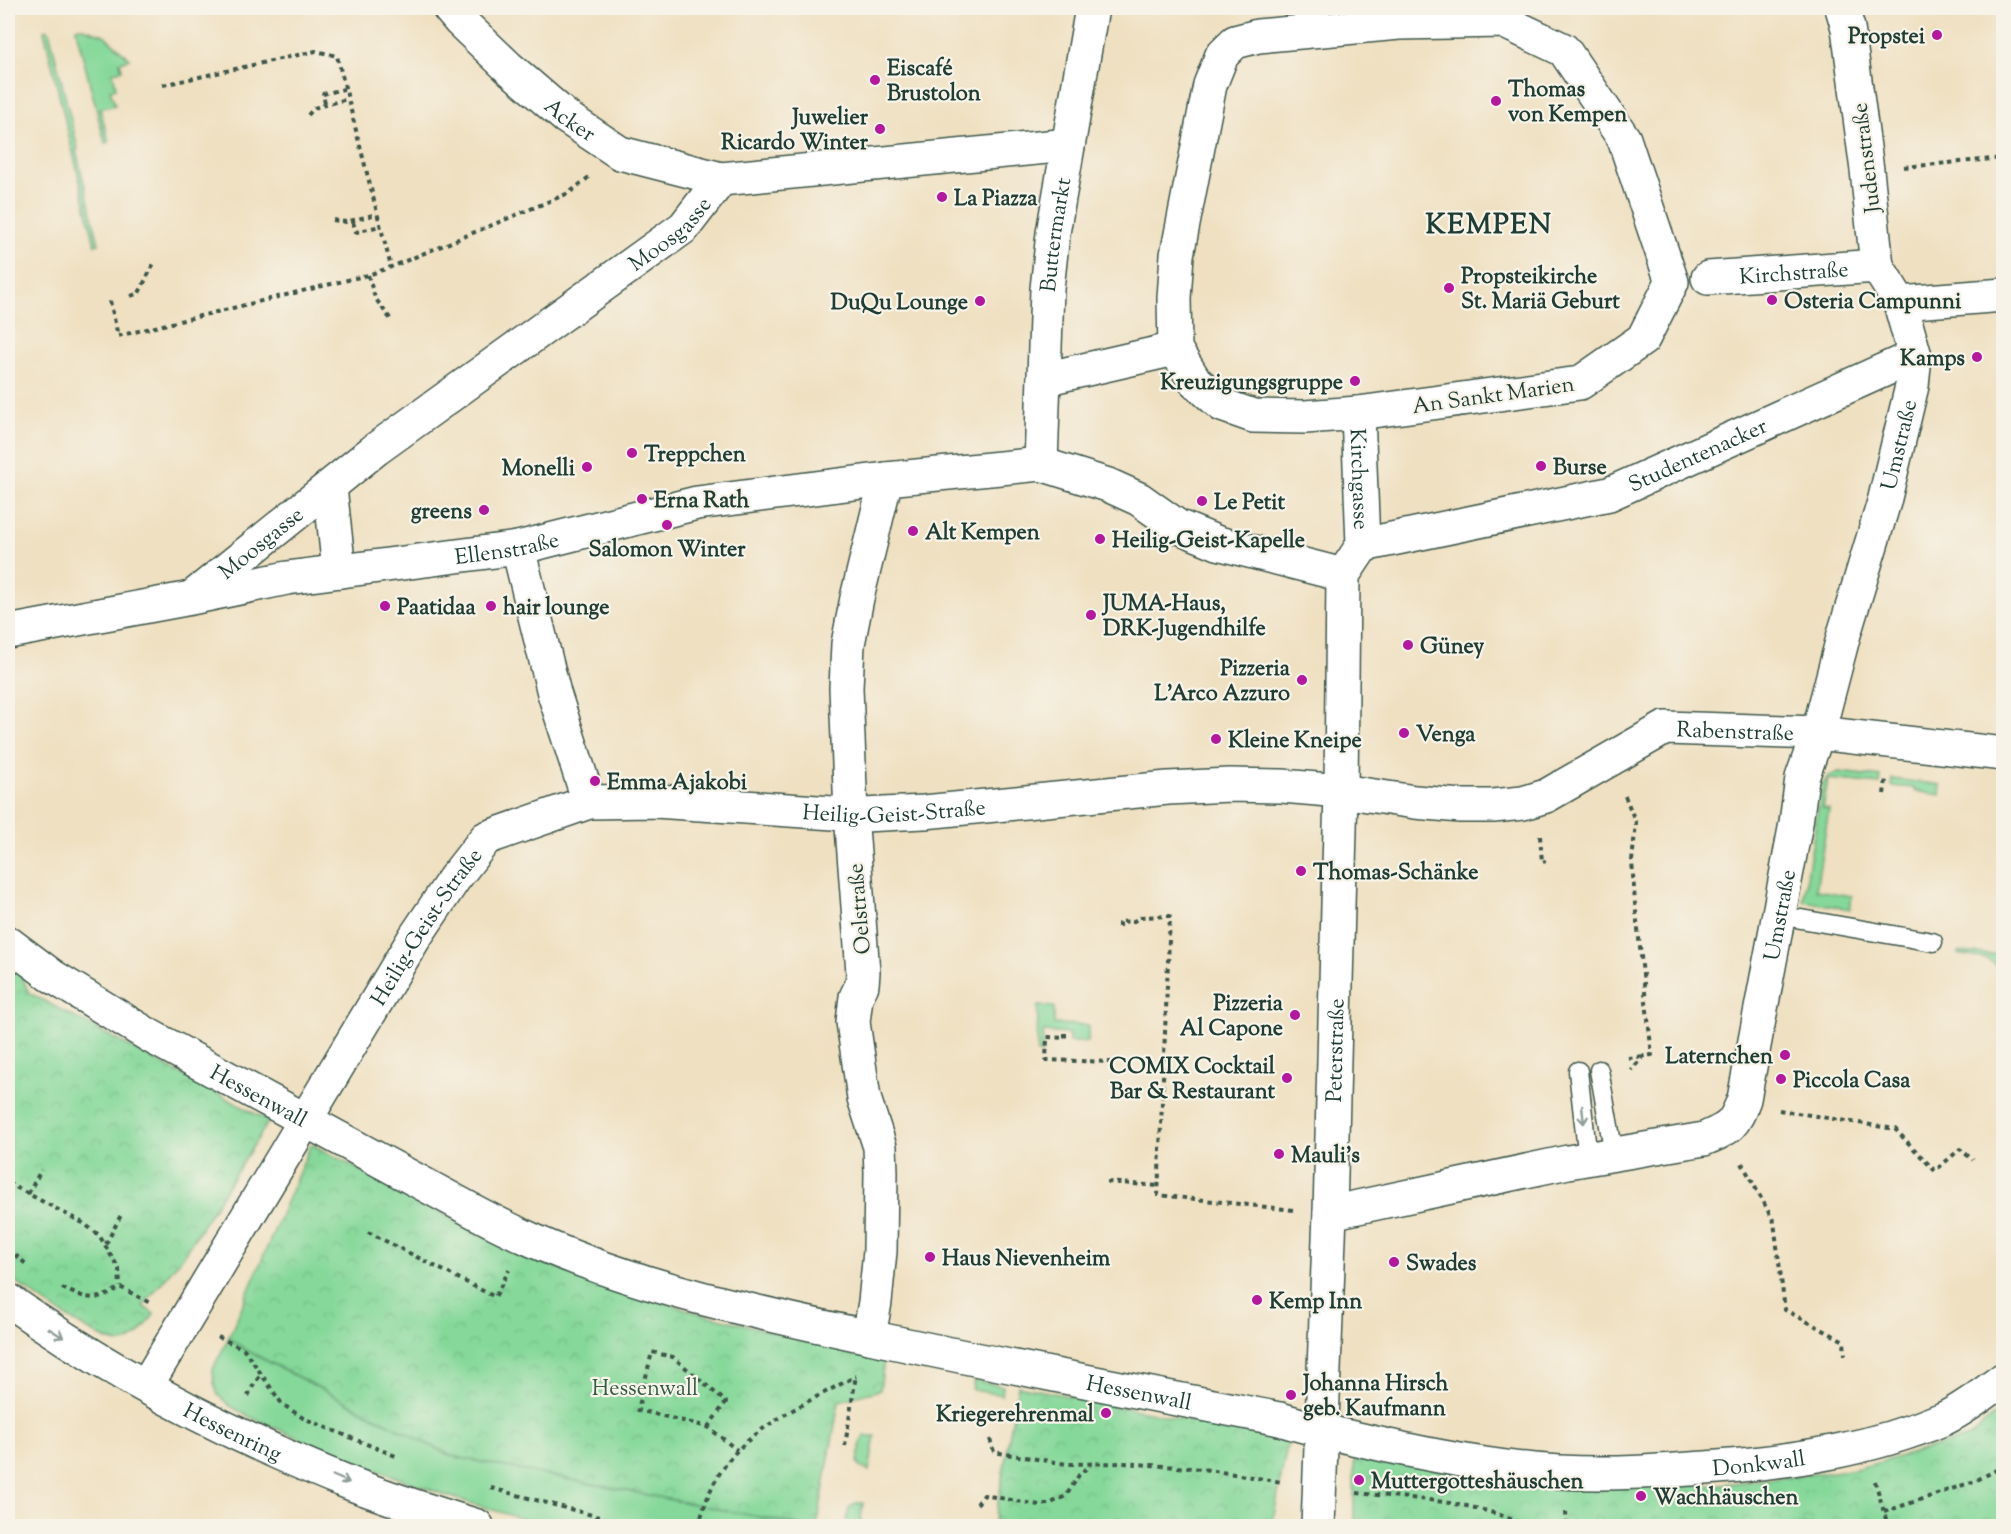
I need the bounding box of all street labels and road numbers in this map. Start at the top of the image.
street label: Acker [536,92,601,151]
street label: Judenstraße [1845,101,1891,216]
street label: Buttermarkt [1034,175,1081,294]
street label: Moosgasse [623,191,721,281]
street label: Kirchstraße [1738,255,1850,295]
street label: An Sankt Marien [1410,370,1577,424]
street label: Umstraße [1874,397,1927,494]
street label: Studentenacker [1624,412,1773,502]
street label: Kirchgasse [1340,428,1375,530]
street label: Moosgasse [213,500,312,589]
street label: Ellenstraße [453,525,563,575]
street label: Rabenstraße [1676,715,1794,751]
street label: Heilig-Geist-Straße [801,793,987,834]
street label: Heilig-Geist-Straße [364,842,491,1013]
street label: Oelstraße [841,862,881,956]
street label: Umstraße [1757,867,1806,964]
street label: Peterstraße [1320,998,1355,1103]
street label: Hessenwall [203,1058,312,1137]
street label: Hessenwall [1083,1369,1194,1421]
street label: Hessenring [177,1396,287,1471]
street label: Donkwall [1711,1444,1808,1486]

